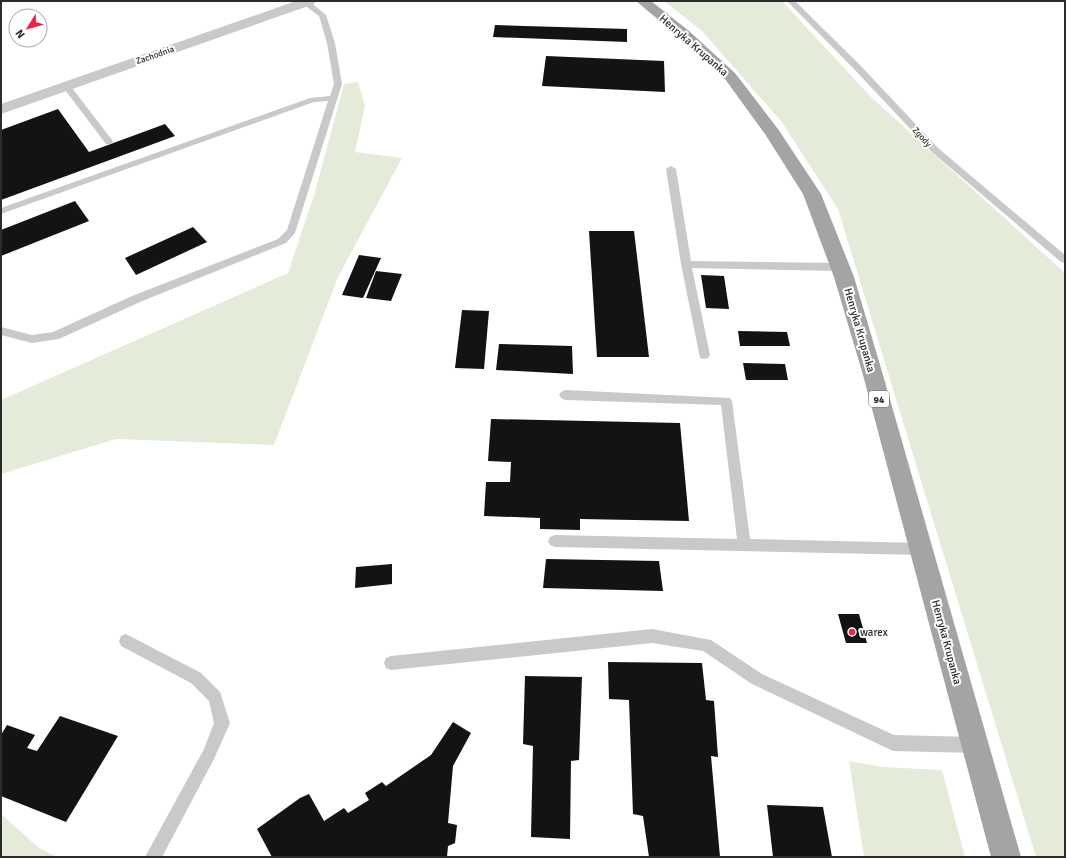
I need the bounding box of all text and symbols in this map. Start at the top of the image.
north arrow [8,8,48,48]
street label: Henryka Krupanka [657,12,731,79]
text: N [13,27,28,41]
street label: Zachodnia [134,44,176,67]
street label: Zgody [910,125,934,150]
street label: Henryka Krupanka [841,287,878,374]
road number: 94 [869,391,889,407]
street label: Henryka Krupanka [929,598,964,686]
place label: warex [860,626,888,639]
marker: warex [847,627,857,637]

